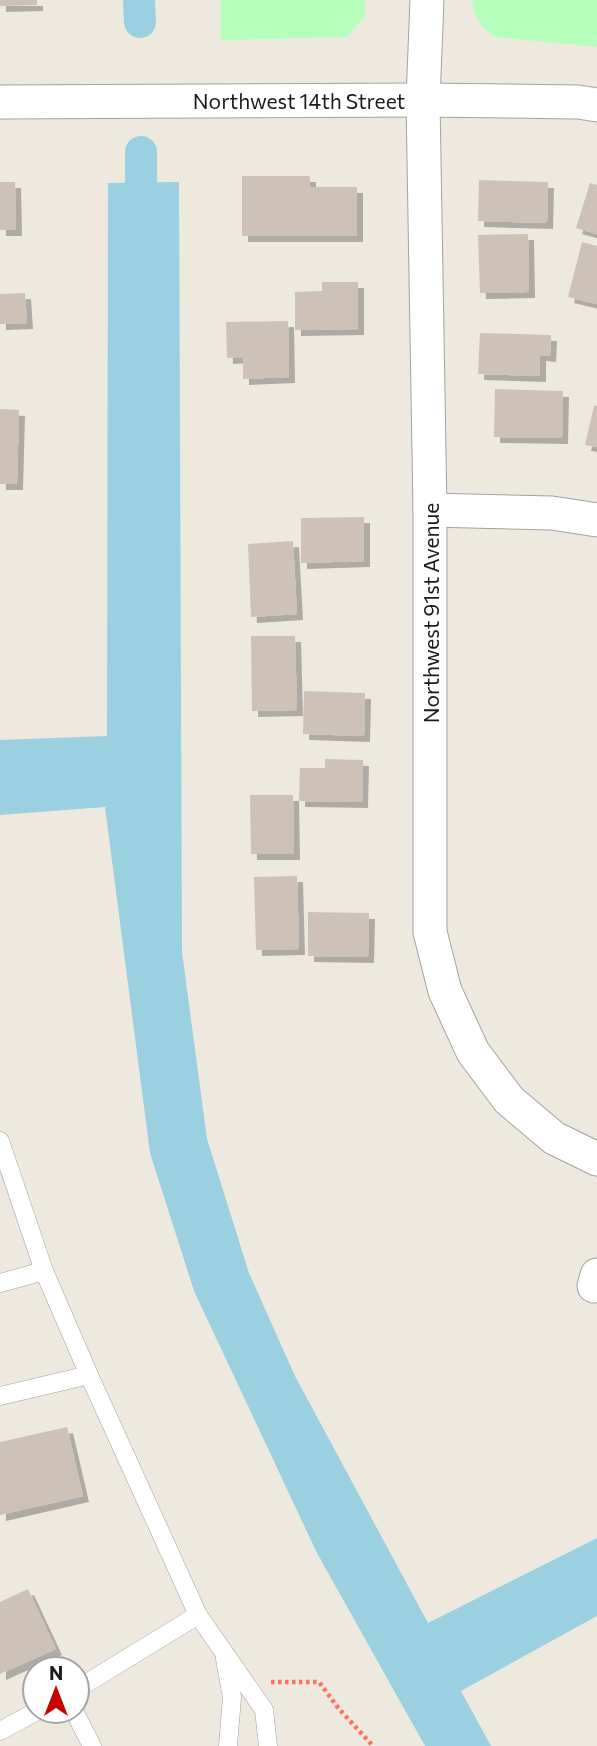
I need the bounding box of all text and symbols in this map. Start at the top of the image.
street label: Northwest 14th Street [193,88,405,113]
street label: Northwest 91st Avenue [418,503,443,723]
north arrow [21,1655,91,1725]
text: N [49,1661,63,1684]

